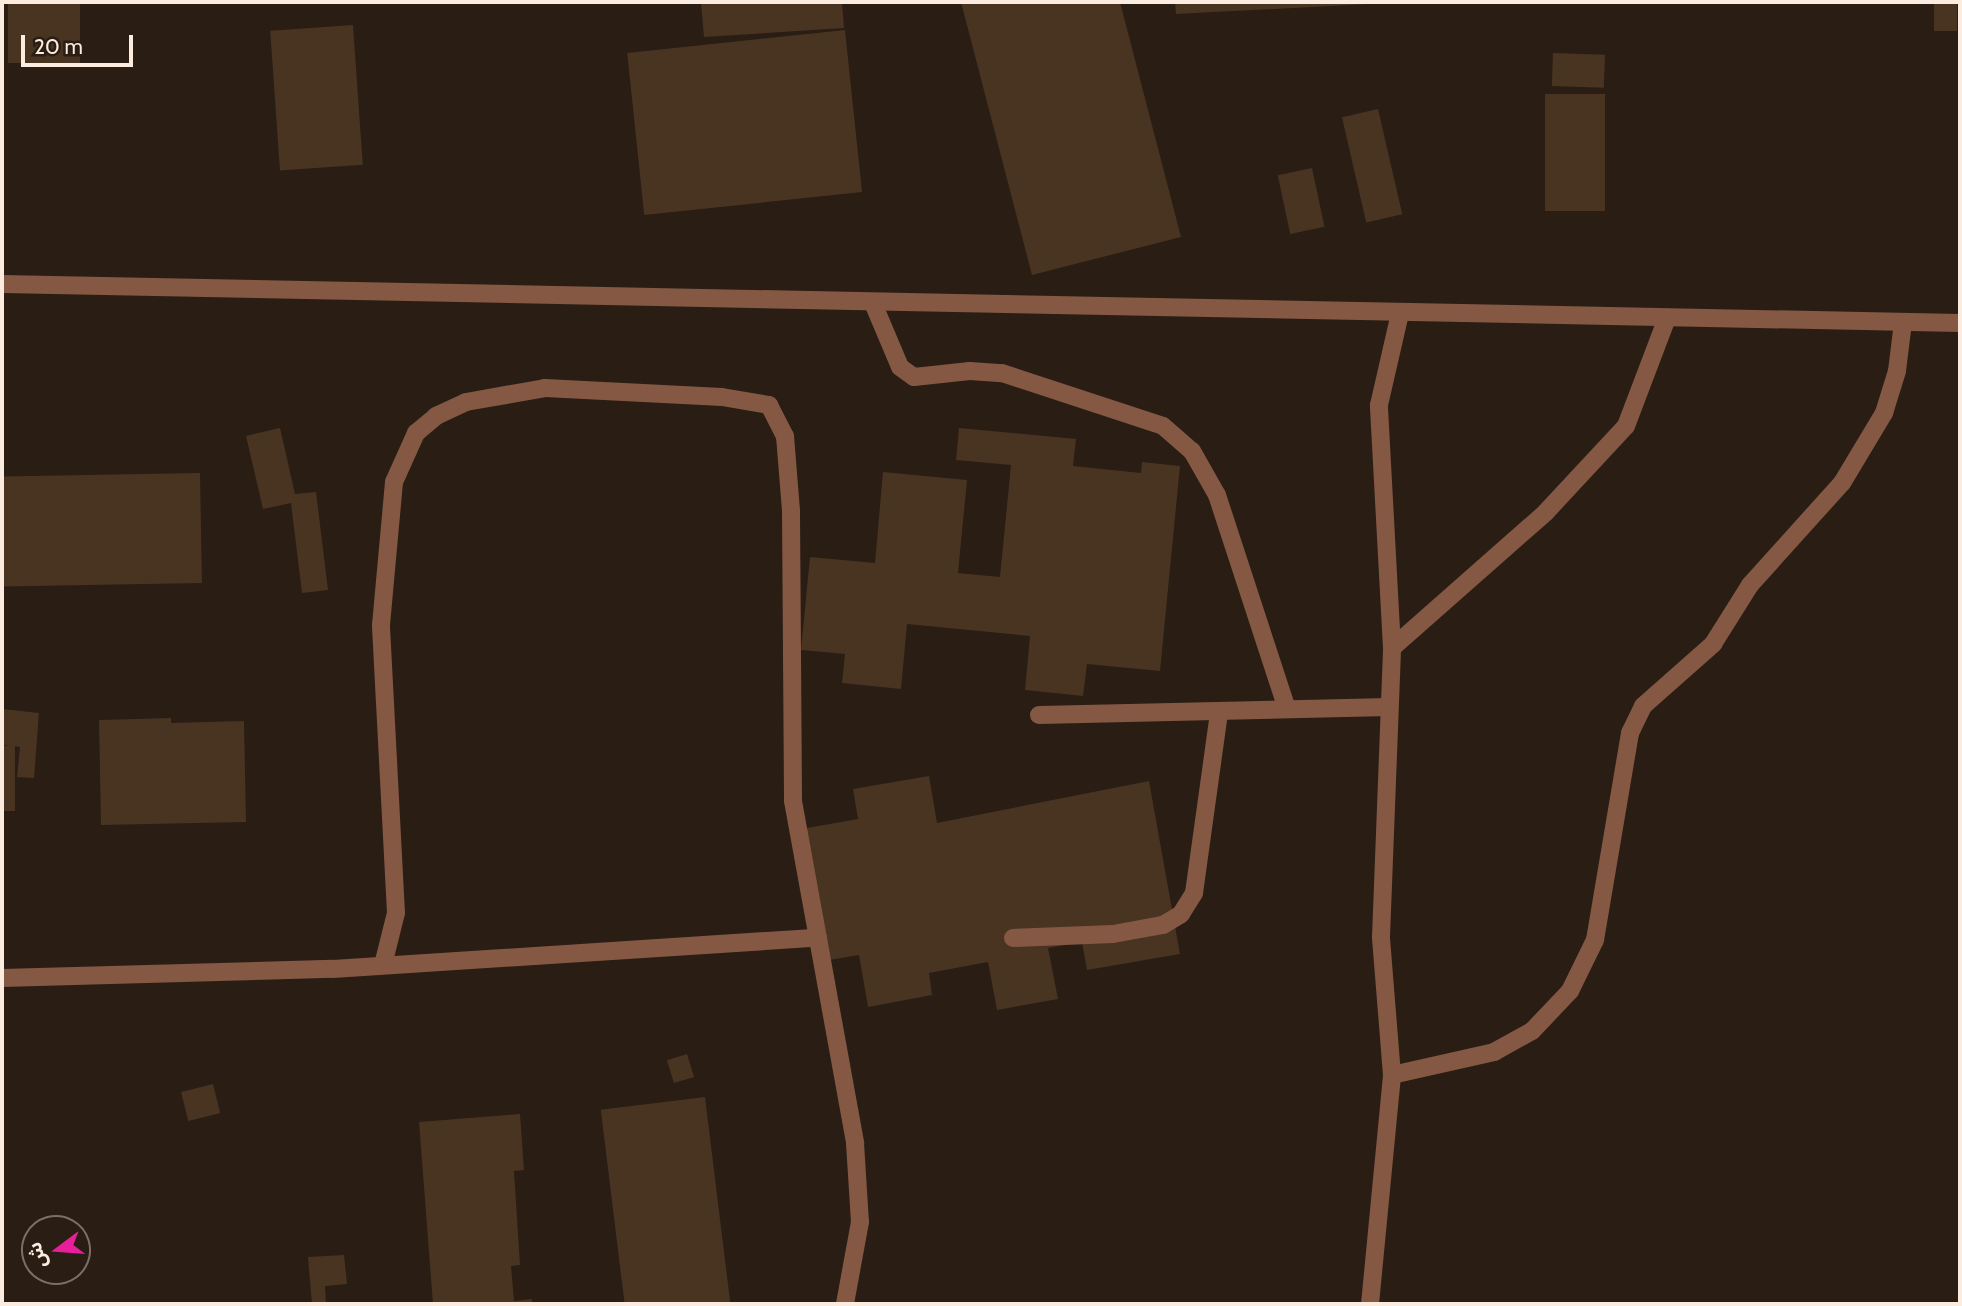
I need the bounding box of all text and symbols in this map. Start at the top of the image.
scale bar [24,21,136,65]
text: 20 m [34,34,83,59]
north arrow [21,1215,91,1285]
text: ش [23,1240,52,1271]

